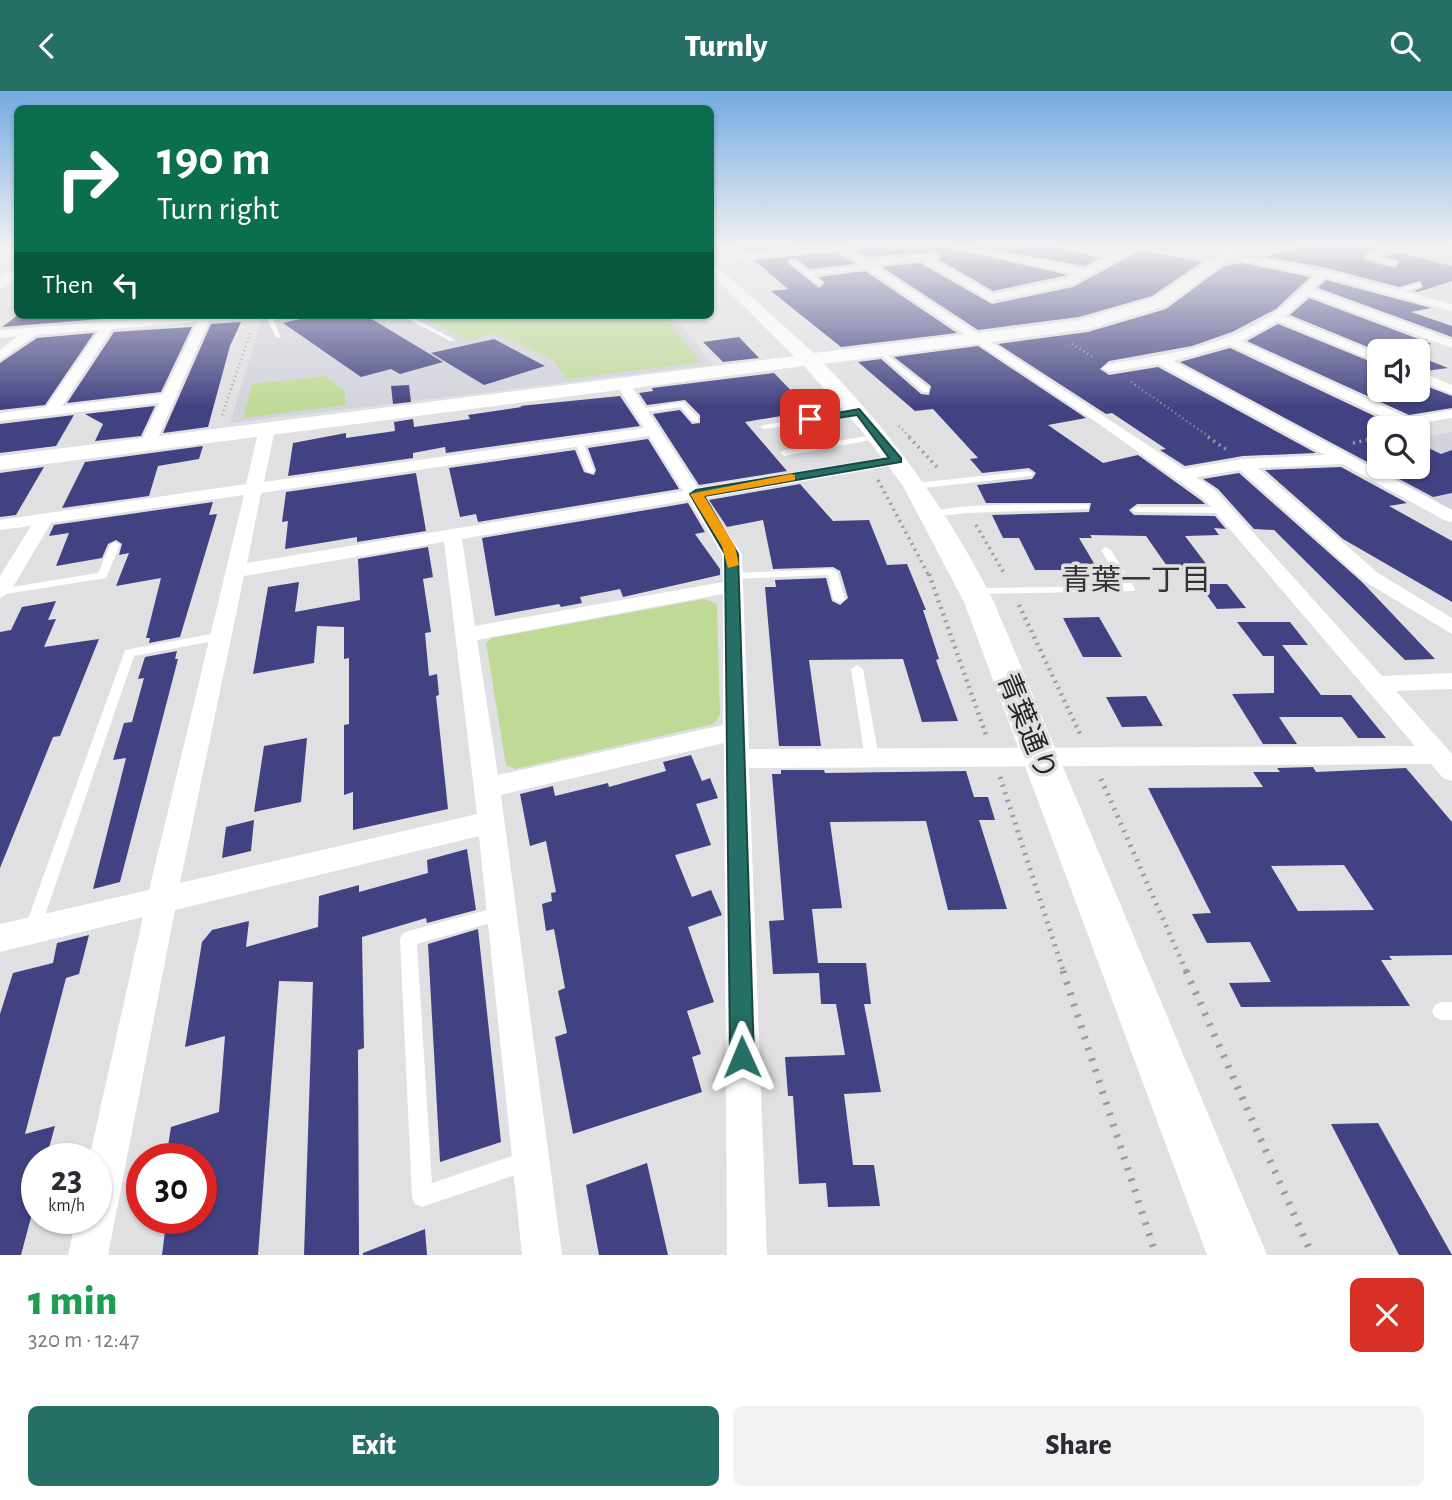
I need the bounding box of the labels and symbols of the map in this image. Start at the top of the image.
pin [780,389,840,449]
district label: 青葉一丁目 [1061,564,1211,596]
street label: 青葉通り [992,669,1062,784]
position arrow [705,1020,779,1094]
speed limit sign: 30 [126,1143,217,1234]

